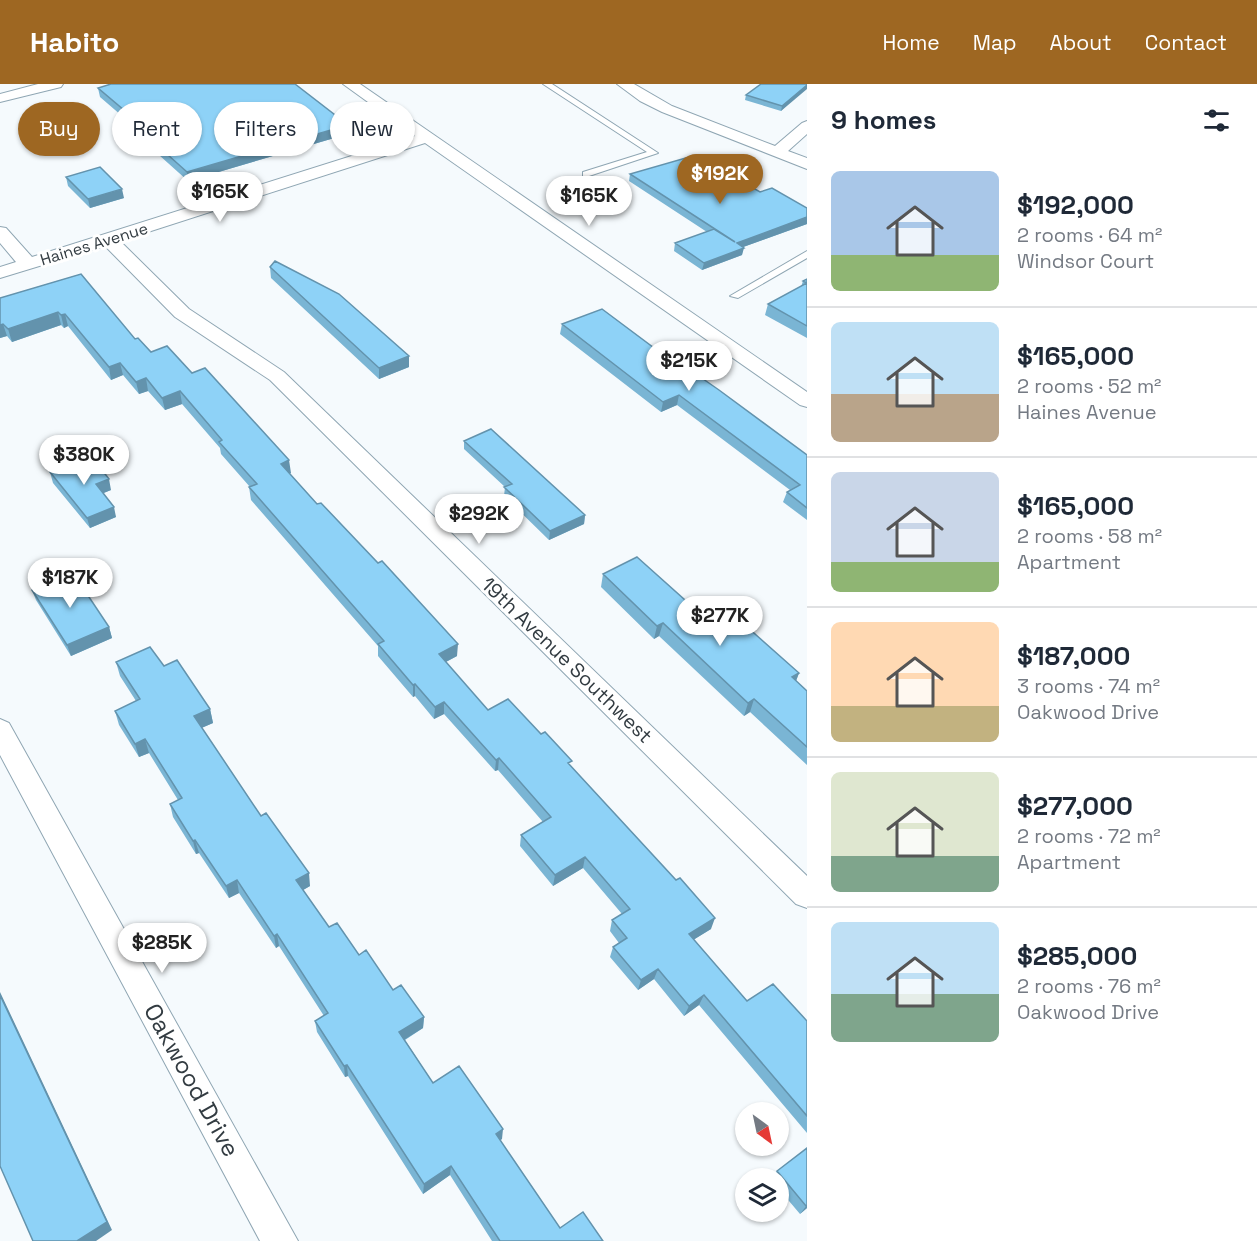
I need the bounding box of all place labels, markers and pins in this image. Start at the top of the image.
pin: $192K [678,154,762,205]
pin: $165K [178,172,262,223]
pin: $165K [547,176,631,227]
pin: $215K [647,341,731,392]
pin: $380K [42,435,126,486]
pin: $292K [437,494,521,545]
pin: $187K [28,558,112,609]
pin: $277K [678,596,762,647]
pin: $285K [120,923,204,974]

